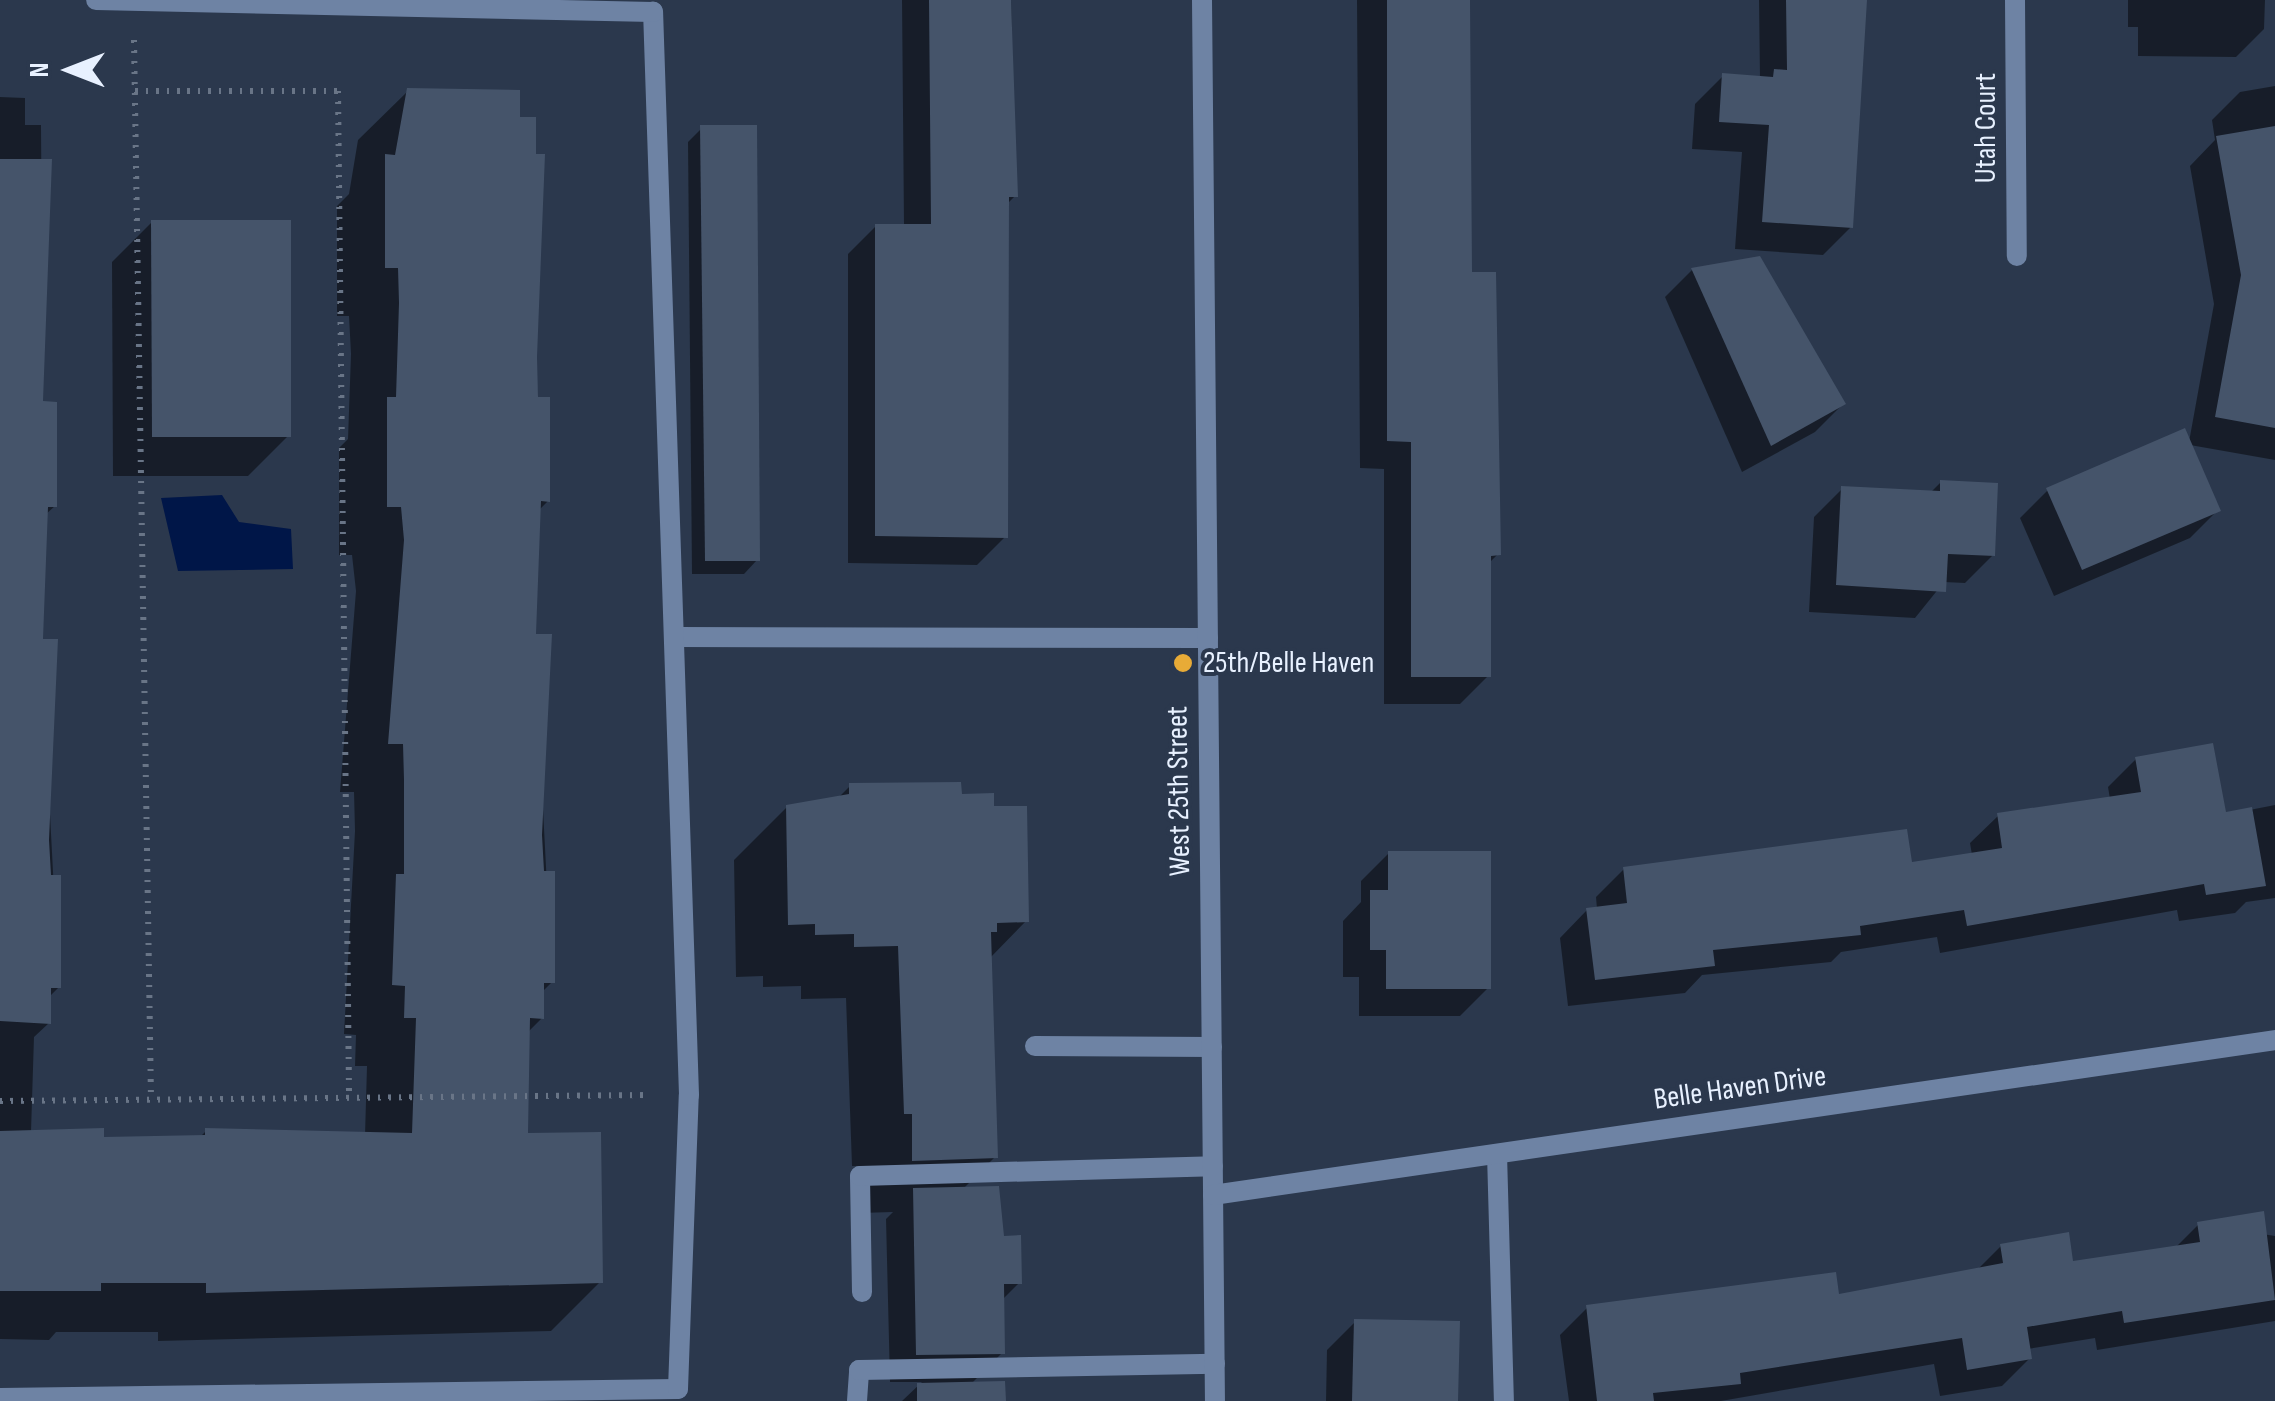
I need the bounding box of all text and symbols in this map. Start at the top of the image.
north arrow [20,20,120,120]
text: N [23,63,56,77]
street label: Utah Court [1968,73,2004,183]
place label: 25th/Belle Haven [1203,645,1374,681]
marker: 25th/Belle Haven [1172,652,1194,674]
street label: West 25th Street [1160,706,1198,876]
street label: Belle Haven Drive [1652,1058,1828,1118]

